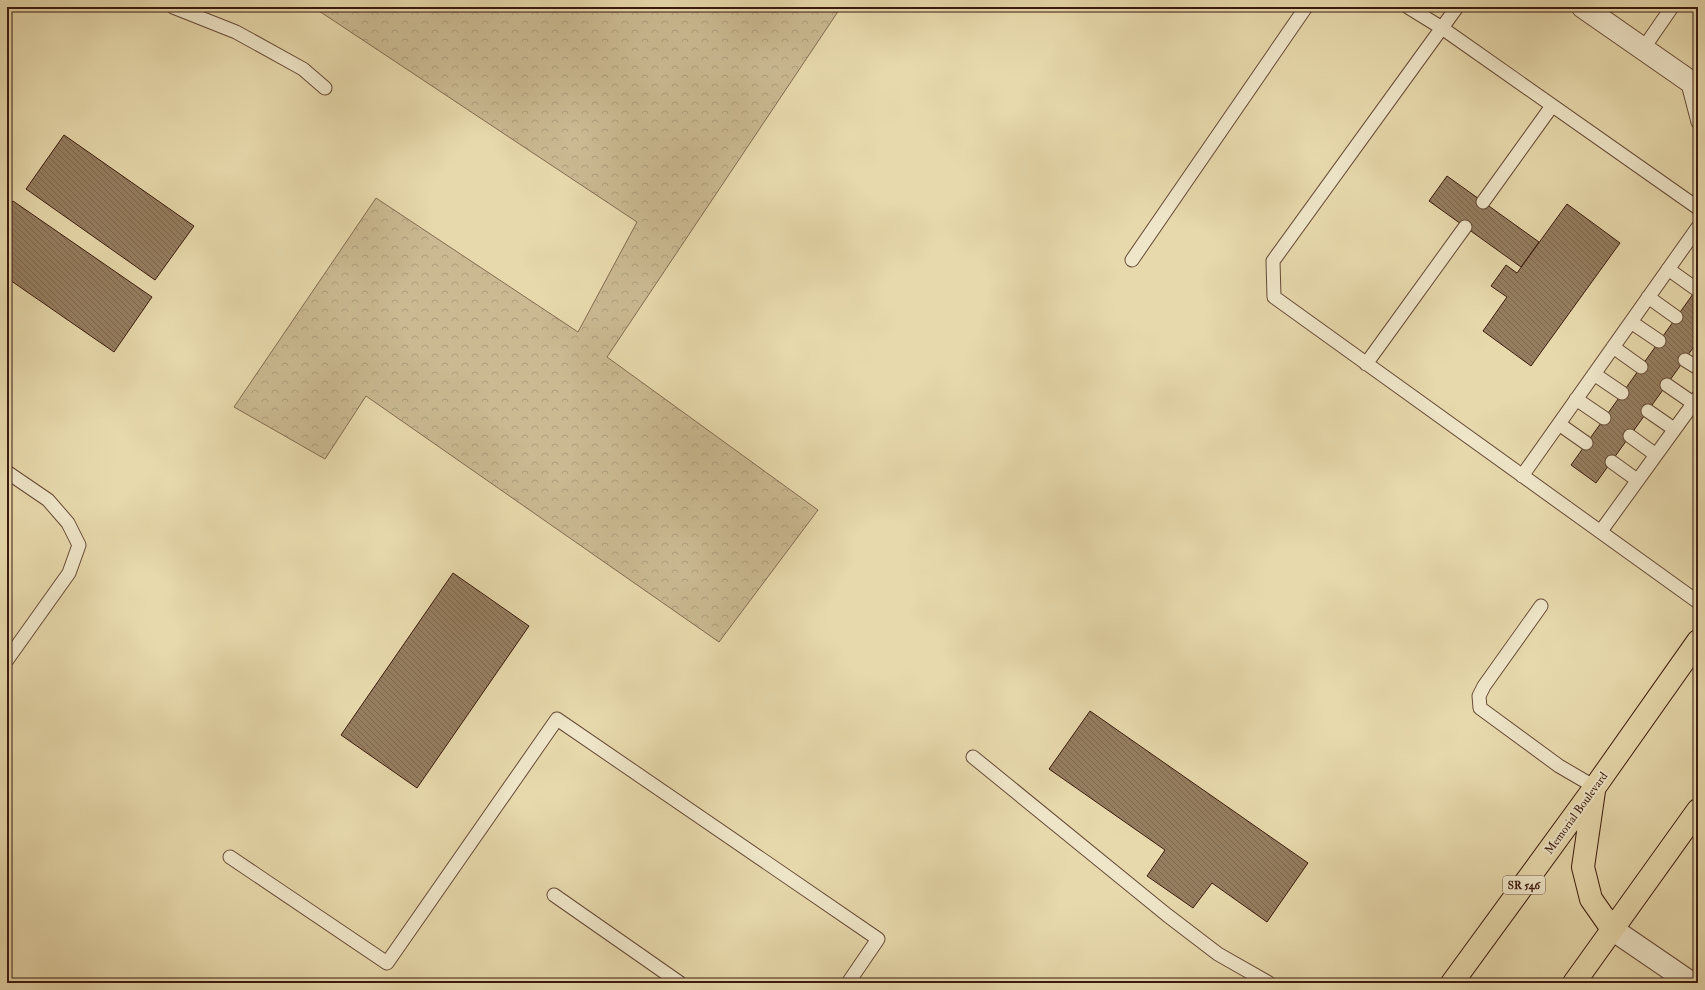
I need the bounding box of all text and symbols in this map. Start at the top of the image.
street label: Memorial Boulevard [1542,769,1611,857]
road number: SR 546 [1503,876,1545,894]

